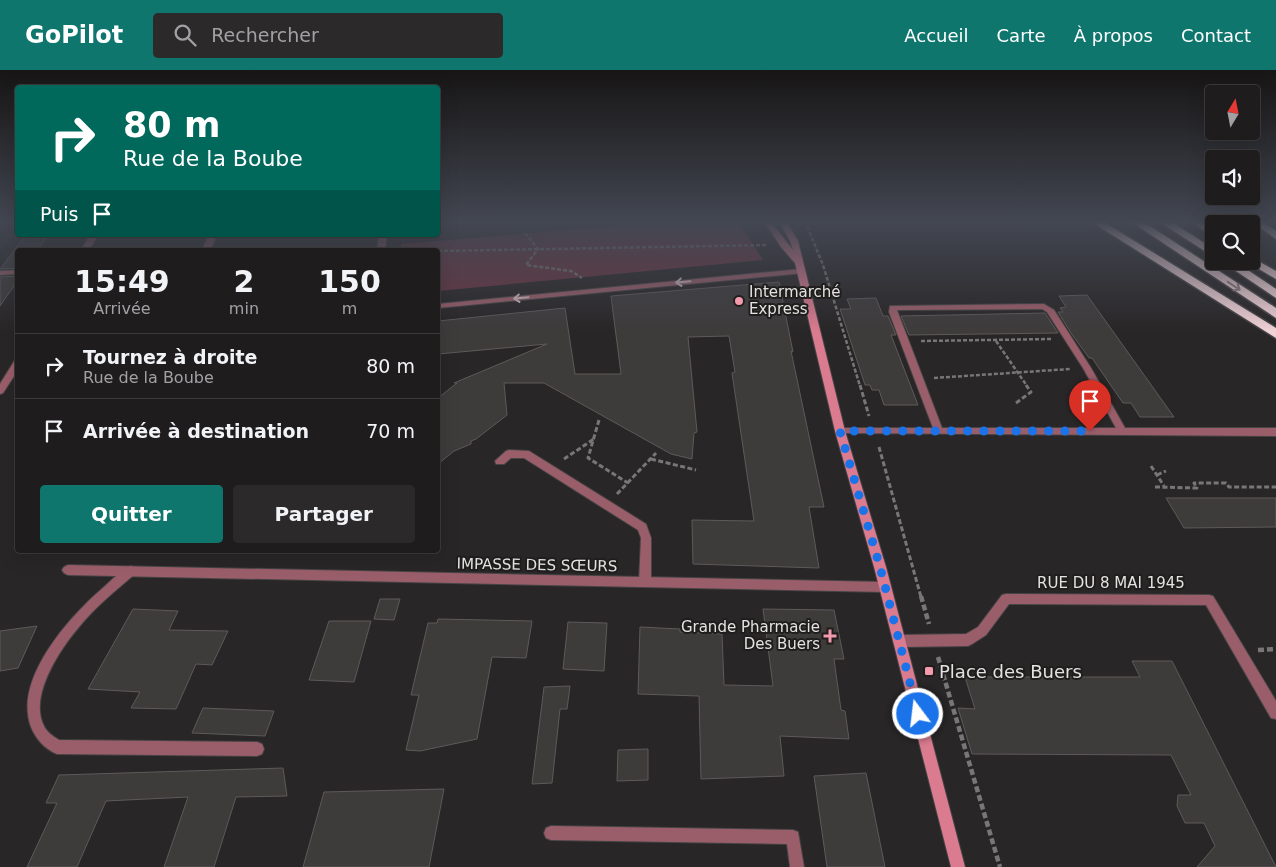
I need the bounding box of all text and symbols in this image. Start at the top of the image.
search box [153,13,503,58]
text: GoPilot [25,21,123,49]
icon: search [171,21,199,49]
text: Rechercher [211,24,319,46]
text: Accueil [904,25,969,46]
text: Carte [997,25,1046,46]
text: À propos [1074,25,1153,46]
text: Contact [1181,25,1251,46]
north arrow [1205,85,1260,140]
map controls [1205,85,1260,270]
icon: right [40,105,105,170]
text: 80 m [123,105,220,145]
text: Rue de la Boube [123,146,303,171]
button: sound [1205,150,1260,205]
icon: arrive [88,200,116,228]
text: Puis [40,203,78,225]
button: search [1205,215,1260,270]
text: 15:49 [74,264,170,299]
text: 2 [233,264,254,299]
text: 150 [318,264,381,299]
one-way arrow [675,278,691,287]
one-way arrow [1226,281,1240,291]
place label: Intermarché Express [749,283,841,318]
one-way arrow [514,293,530,303]
marker: Intermarché Express [733,295,745,307]
text: Arrivée [93,299,151,318]
text: min [229,299,259,318]
text: m [342,299,357,318]
text: Tournez à droite [83,346,257,368]
icon: right [40,352,68,380]
text: 80 m [366,355,415,377]
text: Rue de la Boube [83,368,214,387]
pin [1069,380,1111,431]
icon: arrive [1076,387,1104,415]
icon: arrive [40,417,68,445]
text: Arrivée à destination [83,420,309,442]
text: 70 m [366,420,415,442]
button: Quitter [40,485,223,543]
button: Partager [233,485,415,543]
street label: IMPASSE DES SŒURS [456,555,618,575]
street label: RUE DU 8 MAI 1945 [1037,574,1185,592]
place label: Grande Pharmacie Des Buers [681,618,820,653]
marker: Grande Pharmacie Des Buers [824,630,836,642]
place label: Place des Buers [939,661,1082,682]
marker: Place des Buers [923,665,935,677]
position arrow [891,687,943,739]

